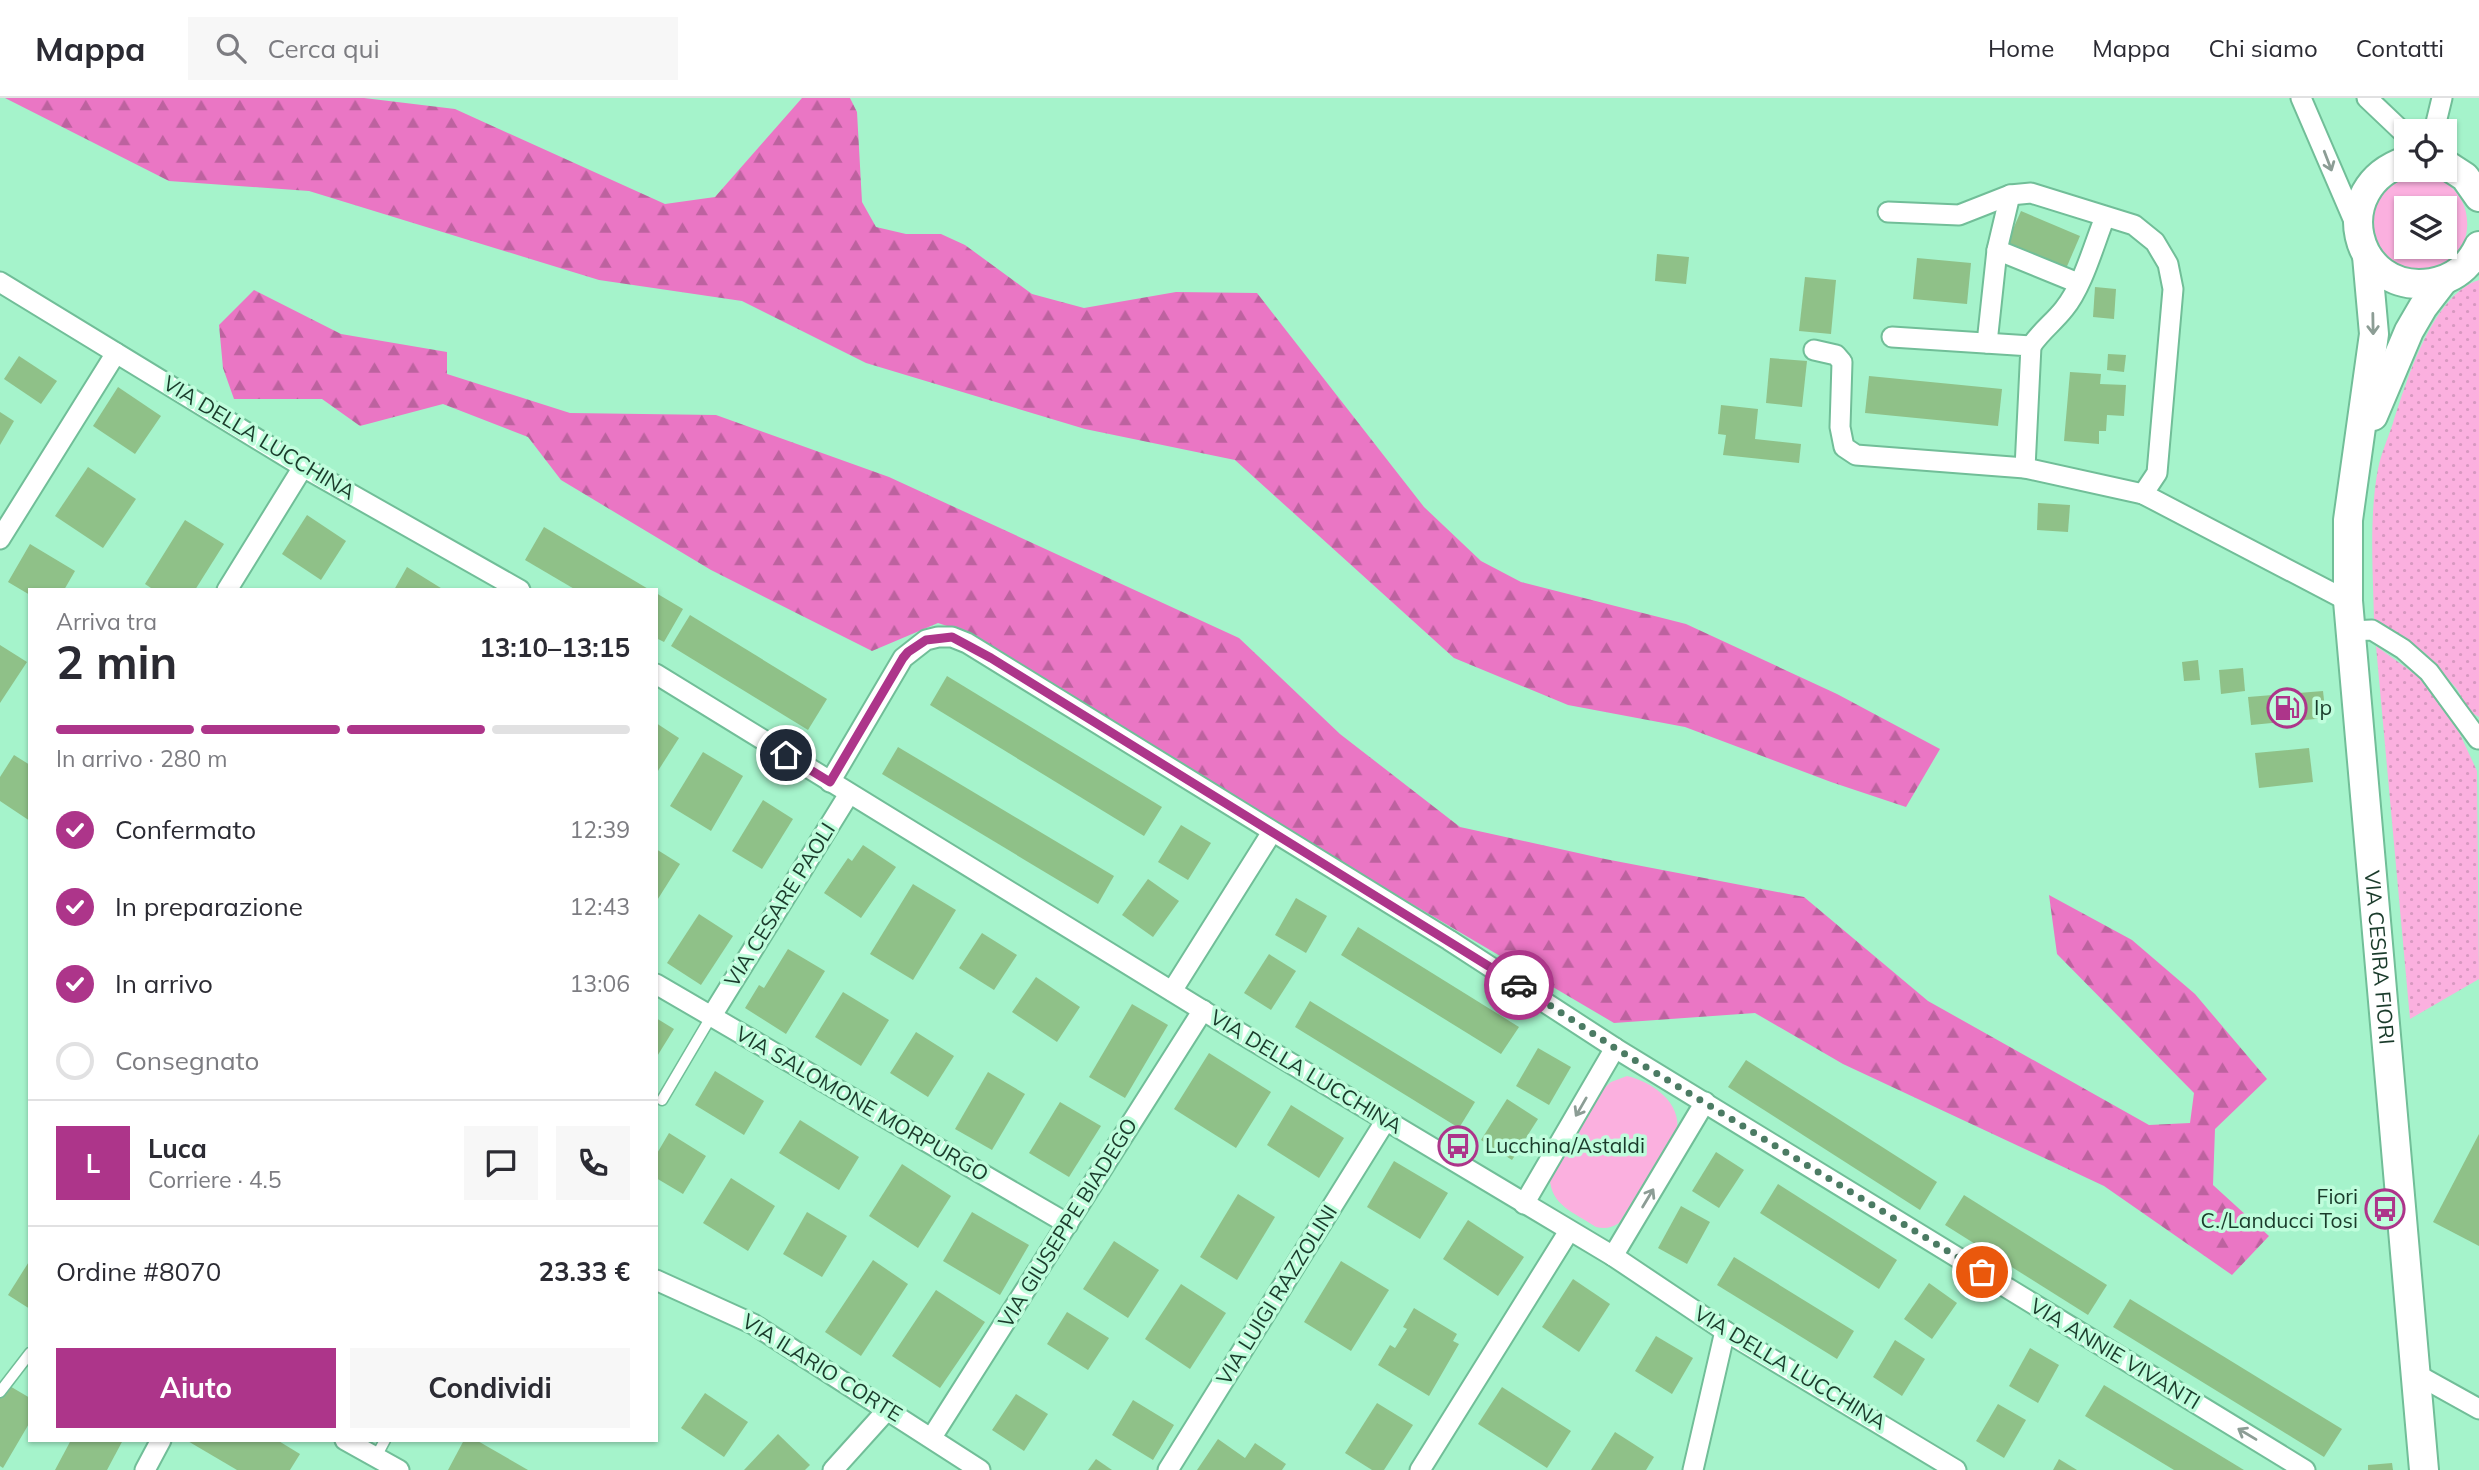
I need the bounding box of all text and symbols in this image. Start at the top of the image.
search box [188,17,678,80]
text: Mappa [35,28,146,69]
icon: search [212,29,250,67]
text: Cerca qui [268,32,380,65]
text: Home [1988,33,2054,63]
text: Mappa [2092,33,2170,63]
text: Chi siamo [2208,33,2318,63]
text: Contatti [2356,33,2444,63]
map controls [2394,119,2457,259]
button: locate [2394,119,2457,182]
one-way arrow [2323,149,2336,171]
button: layers [2394,196,2457,259]
one-way arrow [2366,312,2380,335]
street label: VIA DELLA LUCCHINA [159,369,361,505]
text: Arriva tra [56,607,157,636]
text: 13:10–13:15 [479,631,630,664]
text: 2 min [56,633,177,691]
fuel station icon: Ip [2266,687,2308,729]
place label: Ip [2314,694,2332,720]
pin [756,725,816,785]
icon: home [767,736,805,774]
text: In arrivo · 280 m [56,744,228,773]
icon: check [56,811,94,849]
text: Confermato [115,813,256,846]
text: 12:39 [570,815,630,844]
street label: VIA CESARE PAOLI [718,818,840,991]
street label: VIA CESIRA FIORI [2360,869,2401,1046]
icon: check [56,888,94,926]
text: In preparazione [115,890,303,923]
text: 12:43 [570,892,630,921]
courier [1484,950,1554,1020]
icon: check [56,965,94,1003]
icon: car [1500,966,1538,1004]
text: In arrivo [115,967,213,1000]
text: 13:06 [570,969,630,998]
street label: VIA DELLA LUCCHINA [1206,1003,1408,1139]
street label: VIA SALOMONE MORPURGO [731,1020,994,1186]
text: Consegnato [115,1044,259,1077]
one-way arrow [1573,1096,1587,1116]
street label: VIA GIUSEPPE BIADEGO [992,1113,1142,1332]
bus stop icon: Lucchina/Astaldi [1437,1125,1479,1167]
button: chat [464,1126,538,1200]
button: phone [556,1126,630,1200]
text: Luca [148,1132,207,1165]
place label: Lucchina/Astaldi [1485,1132,1645,1158]
text: L [86,1147,100,1180]
text: Corriere · 4.5 [148,1165,282,1194]
place label: Fiori C./Landucci Tosi [2201,1183,2358,1233]
one-way arrow [1641,1188,1655,1208]
bus stop icon: Fiori C./Landucci Tosi [2364,1188,2406,1230]
street label: VIA LUIGI RAZZOLINI [1210,1200,1342,1389]
pin [1952,1242,2012,1302]
icon: bag [1963,1253,2001,1291]
text: Ordine #8070 [56,1255,221,1288]
text: 23.33 € [538,1255,630,1288]
street label: VIA ANNIE VIVANTI [2026,1292,2205,1414]
street label: VIA DELLA LUCCHINA [1690,1299,1892,1435]
street label: VIA ILARIO CORTE [738,1307,907,1427]
button: Aiuto [56,1348,336,1428]
button: Condividi [350,1348,630,1428]
one-way arrow [2237,1427,2257,1441]

